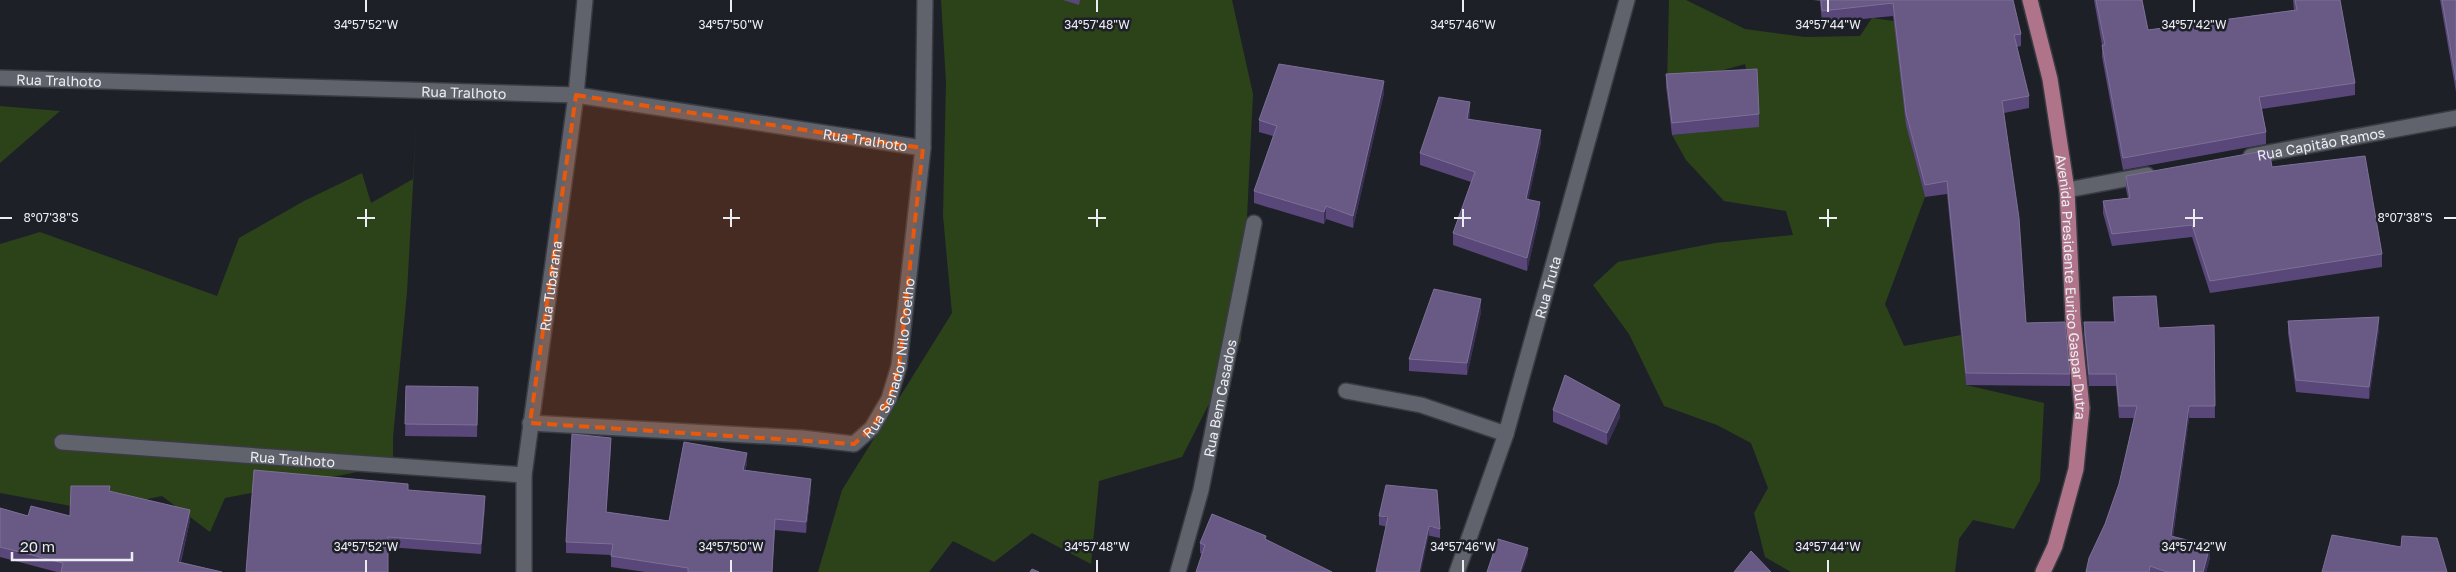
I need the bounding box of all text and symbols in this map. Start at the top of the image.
text: 34°57'52"W [334,17,399,32]
text: 34°57'50"W [698,17,764,32]
text: 34°57'48"W [1064,17,1130,32]
text: 34°57'46"W [1430,17,1496,32]
text: 34°57'44"W [1795,17,1861,32]
text: 34°57'42"W [2161,17,2227,32]
street label: Rua Tralhoto [16,70,102,89]
street label: Rua Tralhoto [421,82,507,101]
street label: Rua Capitão Ramos [2255,123,2386,163]
street label: Rua Tralhoto [822,124,909,154]
street label: Avenida Presidente Eurico Gaspar Dutra [2053,153,2091,421]
text: 8°07'38"S [23,210,79,225]
text: 8°07'38"S [2377,210,2433,225]
street label: Rua Tubarana [535,239,565,332]
street label: Rua Truta [1530,254,1564,320]
street label: Rua Senador Nilo Coelho [859,277,917,441]
street label: Rua Bem Casados [1199,338,1239,458]
street label: Rua Tralhoto [249,447,336,470]
scale bar [12,530,132,562]
text: 20 m [20,537,55,555]
text: 34°57'52"W [334,539,399,554]
text: 34°57'50"W [698,539,764,554]
text: 34°57'48"W [1064,539,1130,554]
text: 34°57'46"W [1430,539,1496,554]
text: 34°57'44"W [1795,539,1861,554]
text: 34°57'42"W [2161,539,2227,554]

